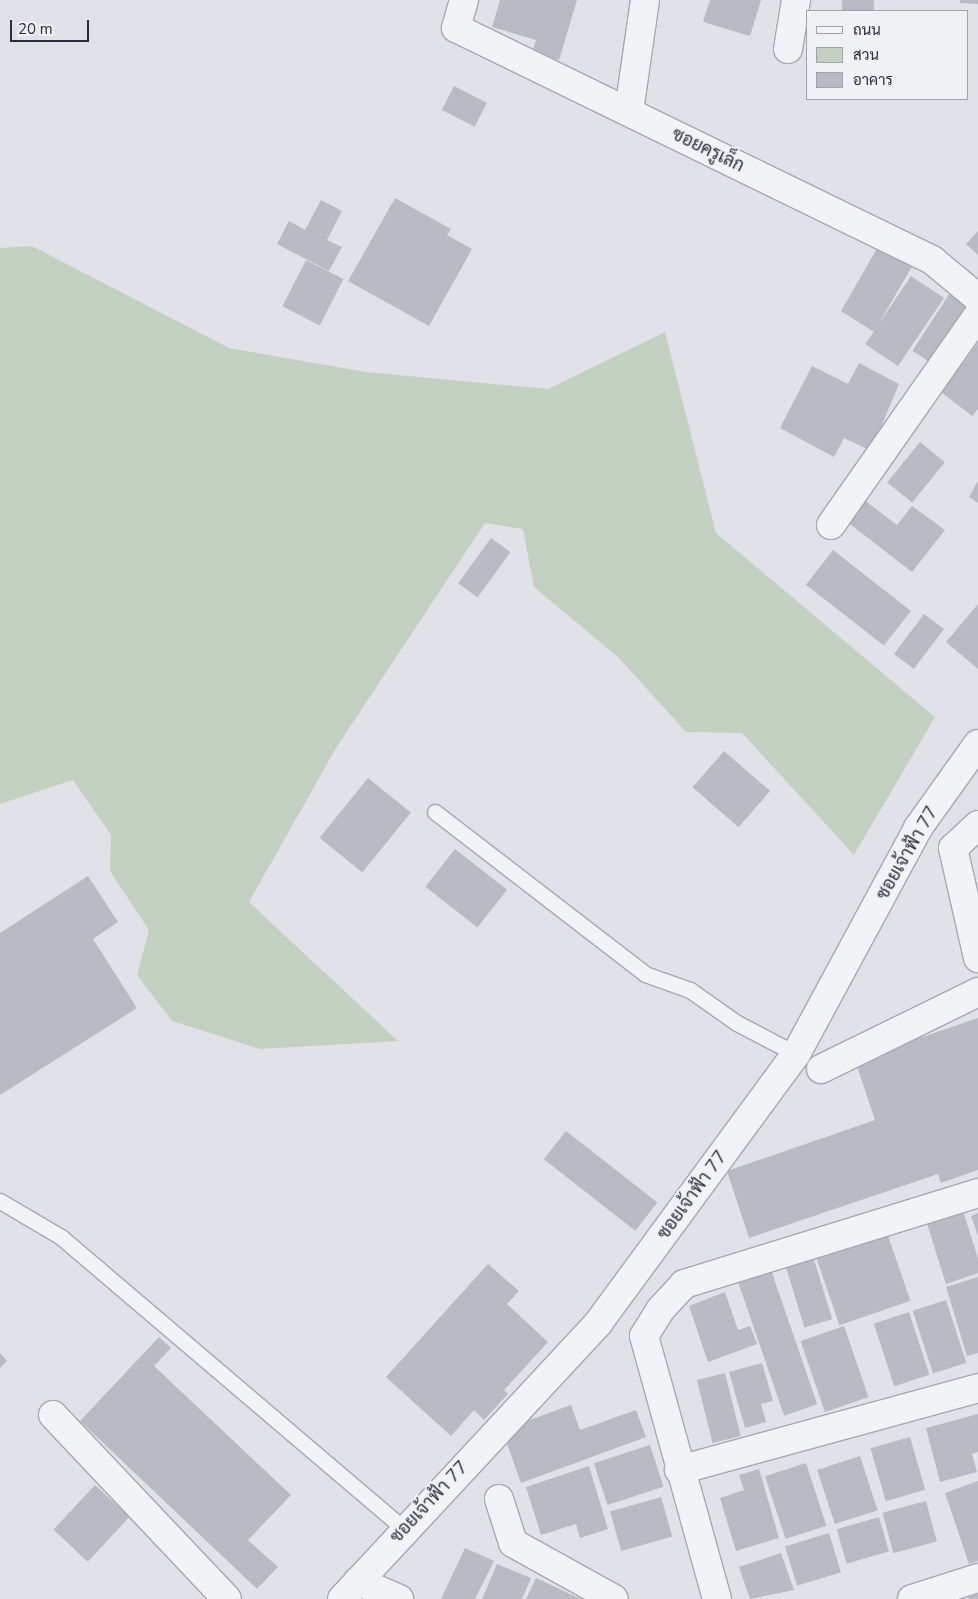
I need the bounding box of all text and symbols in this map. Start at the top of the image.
scale bar [12,10,91,42]
legend [806,10,968,100]
text: 20 m [18,19,53,39]
text: ถนน [853,20,881,40]
text: สวน [853,45,879,65]
text: อาคาร [853,70,893,90]
street label: ซอยครูเล็ก [668,123,748,177]
street label: ซอยเจ้าฟ้า 77 [872,802,942,904]
street label: ซอยเจ้าฟ้า 77 [653,1147,731,1243]
street label: ซอยเจ้าฟ้า 77 [386,1457,472,1547]

